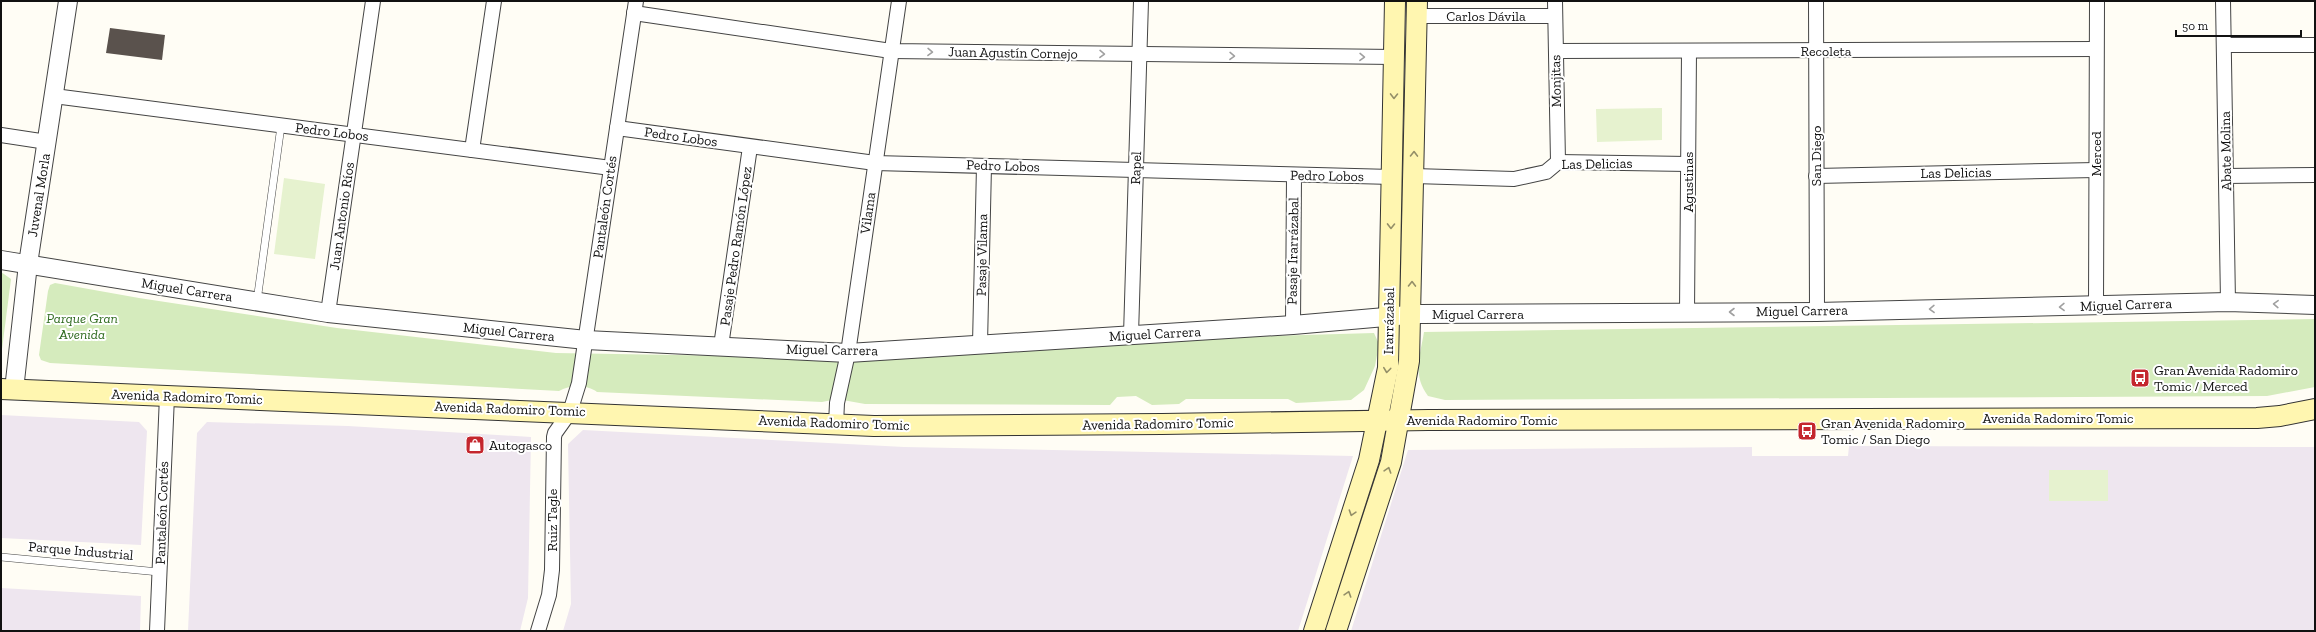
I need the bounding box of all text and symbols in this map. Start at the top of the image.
street label: Carlos Dávila [1446,8,1526,25]
scale bar [2176,12,2301,38]
text: 50 m [2182,19,2209,33]
street label: Juan Agustín Cornejo [948,43,1078,63]
street label: Recoleta [1801,43,1852,60]
one-way arrow [927,48,933,56]
one-way arrow [1099,50,1105,58]
one-way arrow [1229,51,1235,60]
one-way arrow [1359,53,1365,61]
street label: Monjitas [1547,54,1565,108]
one-way arrow [1389,93,1398,99]
street label: Abate Molina [2217,111,2235,191]
street label: Pedro Lobos [294,119,370,145]
street label: Pedro Lobos [643,123,719,151]
street label: San Diego [1808,126,1825,186]
street label: Merced [2088,131,2105,177]
street label: Rapel [1127,151,1145,185]
one-way arrow [1410,151,1418,157]
street label: Juvenal Morla [24,152,54,238]
street label: Agustinas [1680,152,1697,212]
street label: Pantaleón Cortés [589,155,621,259]
street label: Las Delicias [1561,155,1633,173]
street label: Pedro Lobos [966,156,1040,176]
street label: Juan Antonio Ríos [326,161,358,271]
street label: Las Delicias [1920,164,1992,182]
street label: Pasaje Pedro Ramón López [716,165,756,327]
street label: Pedro Lobos [1290,167,1364,185]
street label: Vilama [857,191,879,236]
street label: Pasaje Irarrázabal [1284,197,1302,305]
street label: Pasaje Vilama [973,213,991,296]
one-way arrow [1387,223,1395,229]
street label: Miguel Carrera [140,274,234,306]
one-way arrow [1408,281,1416,287]
street label: Irarrázabal [1380,287,1398,355]
street label: Miguel Carrera [2080,295,2173,315]
one-way arrow [2273,299,2279,308]
street label: Miguel Carrera [1756,302,1848,320]
one-way arrow [2059,303,2065,311]
one-way arrow [1929,305,1935,314]
street label: Miguel Carrera [1432,306,1524,323]
one-way arrow [1729,308,1735,316]
park label: Parque Gran Avenida [46,310,118,343]
street label: Miguel Carrera [462,319,556,345]
street label: Miguel Carrera [1109,323,1202,345]
street label: Miguel Carrera [786,341,878,359]
place label: Gran Avenida Radomiro Tomic / Merced [2154,362,2298,395]
one-way arrow [1383,367,1392,373]
bus stop icon: Gran Avenida Radomiro Tomic / Merced [2129,367,2151,389]
street label: Avenida Radomiro Tomic [111,386,263,408]
street label: Avenida Radomiro Tomic [434,398,586,420]
street label: Avenida Radomiro Tomic [1982,410,2134,427]
street label: Avenida Radomiro Tomic [758,412,910,434]
street label: Avenida Radomiro Tomic [1406,412,1558,429]
street label: Avenida Radomiro Tomic [1082,414,1234,434]
place label: Gran Avenida Radomiro Tomic / San Diego [1821,415,1965,448]
bus stop icon: Gran Avenida Radomiro Tomic / San Diego [1796,420,1818,442]
shop icon: Autogasco [464,434,486,456]
place label: Autogasco [489,437,552,454]
street label: Pantaleón Cortés [152,461,172,565]
one-way arrow [1383,467,1392,474]
street label: Ruiz Tagle [544,488,561,551]
one-way arrow [1348,509,1357,516]
street label: Parque Industrial [28,538,134,564]
one-way arrow [1343,591,1352,598]

